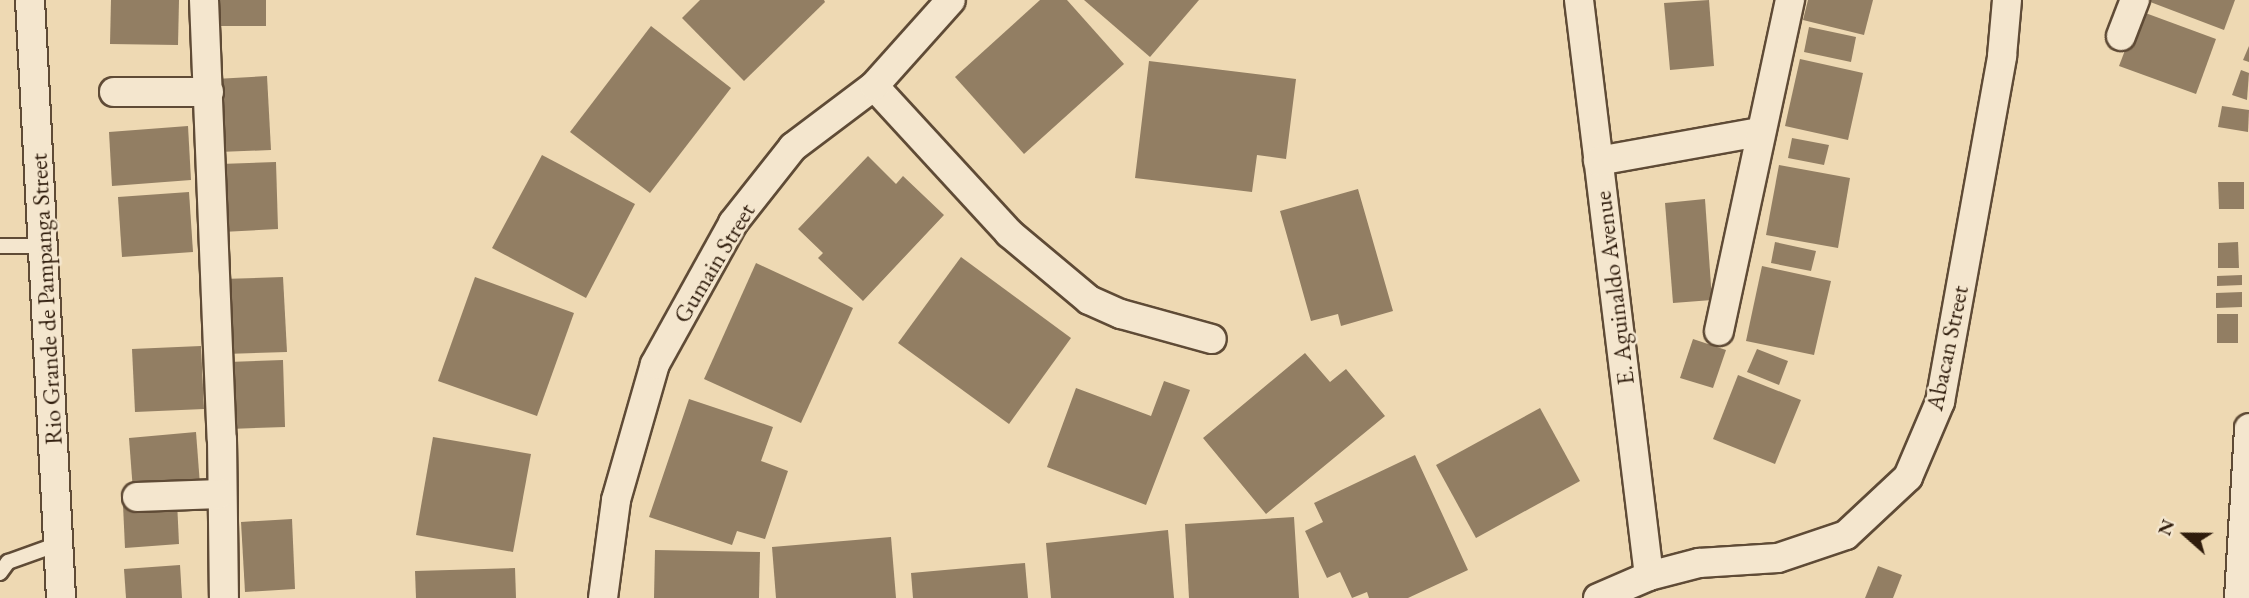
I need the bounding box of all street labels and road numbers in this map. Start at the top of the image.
street label: Rio Grande de Pampanga Street [24,152,68,446]
street label: E. Aguinaldo Avenue [1588,189,1640,387]
street label: Gumain Street [667,198,761,328]
street label: Abacan Street [1920,283,1974,413]

